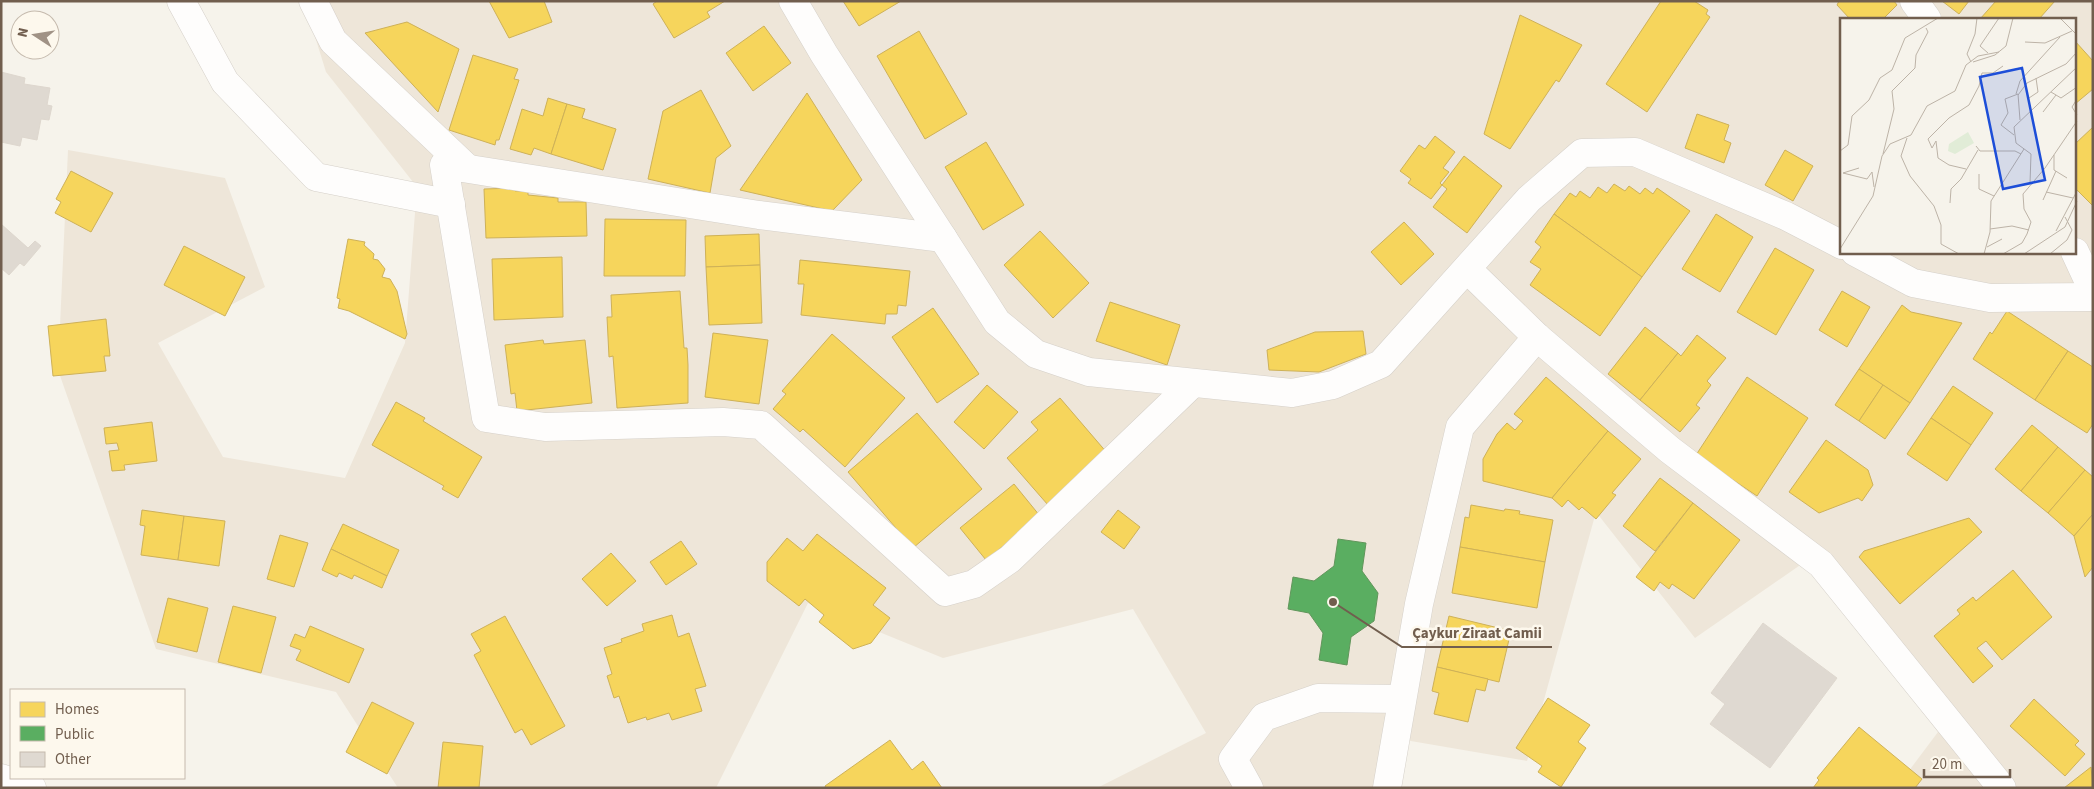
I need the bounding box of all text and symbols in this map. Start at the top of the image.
north arrow [10,10,60,60]
inset map [1840,18,2076,254]
text: N [13,26,34,39]
callout: Çaykur Ziraat Camii [1402,617,1552,647]
text: Çaykur Ziraat Camii [1412,623,1542,644]
legend [10,689,185,779]
text: Homes [55,699,99,720]
text: Public [55,724,94,745]
scale bar [1924,746,2010,778]
text: Other [55,749,92,770]
text: 20 m [1932,754,1962,775]

